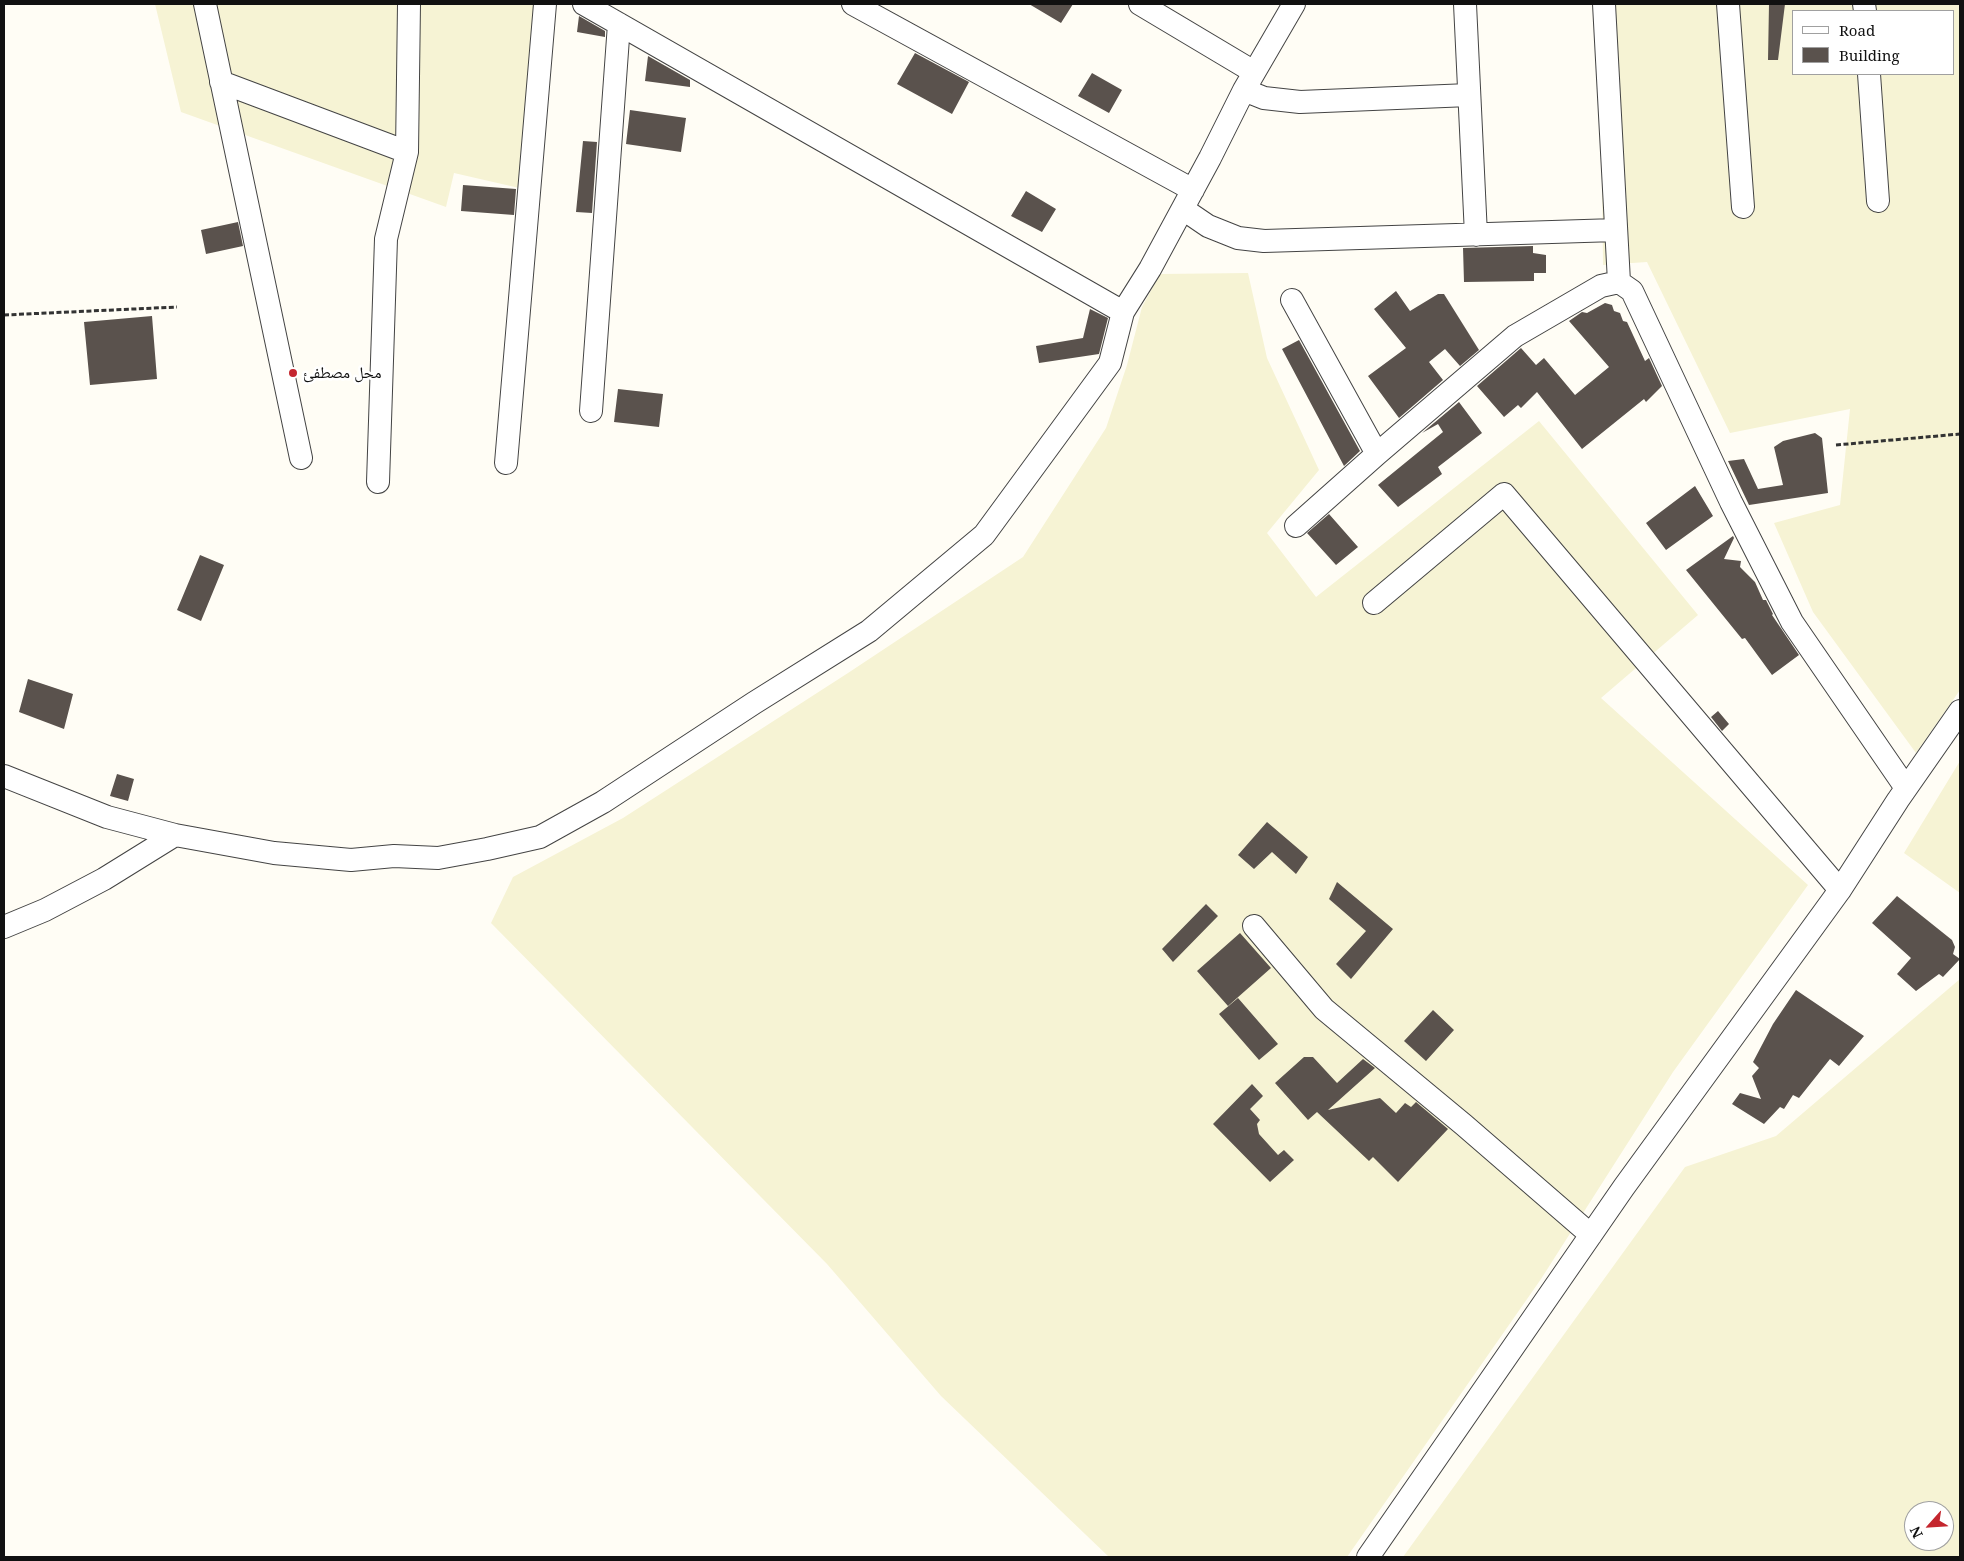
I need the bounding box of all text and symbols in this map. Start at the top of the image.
legend [1792,10,1954,75]
text: Road [1839,20,1875,40]
text: Building [1839,45,1900,65]
place label: محل مصطفئ [303,363,382,383]
marker: محل مصطفئ [287,367,299,379]
north arrow [1904,1501,1954,1551]
text: N [1905,1523,1927,1541]

